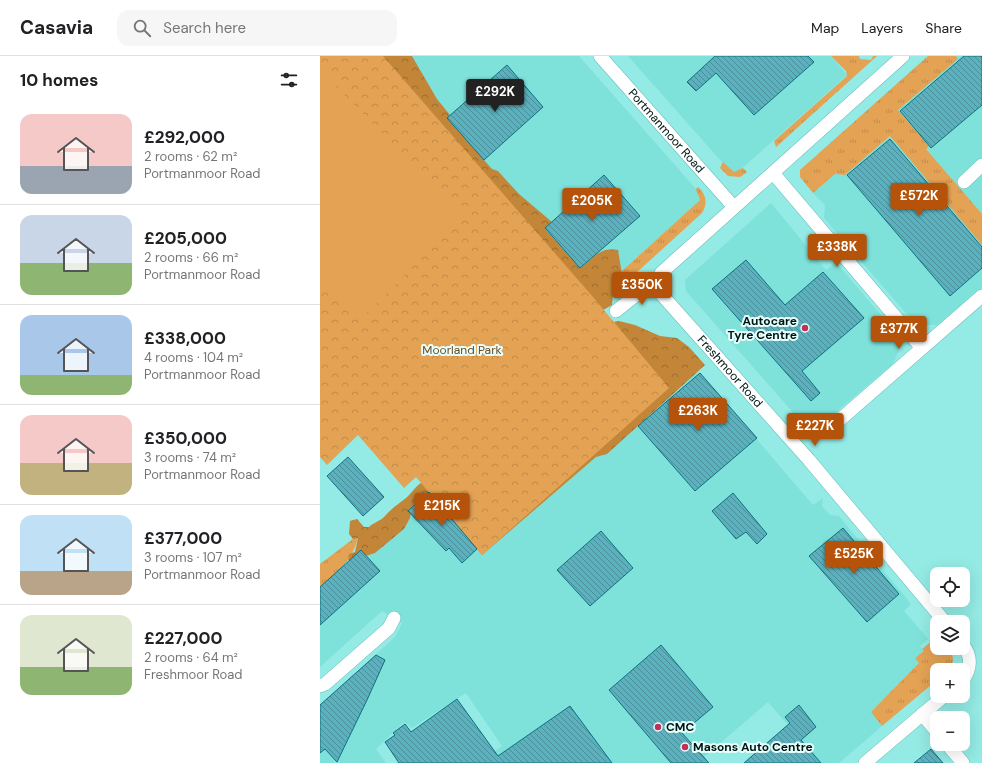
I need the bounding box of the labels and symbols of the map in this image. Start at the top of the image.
pin: £292K [467,79,523,113]
street label: Portmanmoor Road [625,85,708,176]
pin: £572K [891,183,947,217]
pin: £205K [564,188,620,222]
pin: £338K [809,234,865,268]
pin: £350K [614,272,670,306]
place label: Autocare Tyre Centre [728,313,797,343]
pin: £377K [871,316,927,350]
marker: Autocare Tyre Centre [800,323,810,333]
street label: Freshmoor Road [694,332,766,411]
park label: Moorland Park [422,342,502,358]
pin: £263K [670,398,726,432]
pin: £227K [787,413,843,447]
pin: £215K [414,493,470,527]
pin: £525K [826,541,882,575]
place label: CMC [666,719,694,735]
marker: CMC [653,722,663,732]
place label: Masons Auto Centre [693,739,813,755]
marker: Masons Auto Centre [680,742,690,752]

